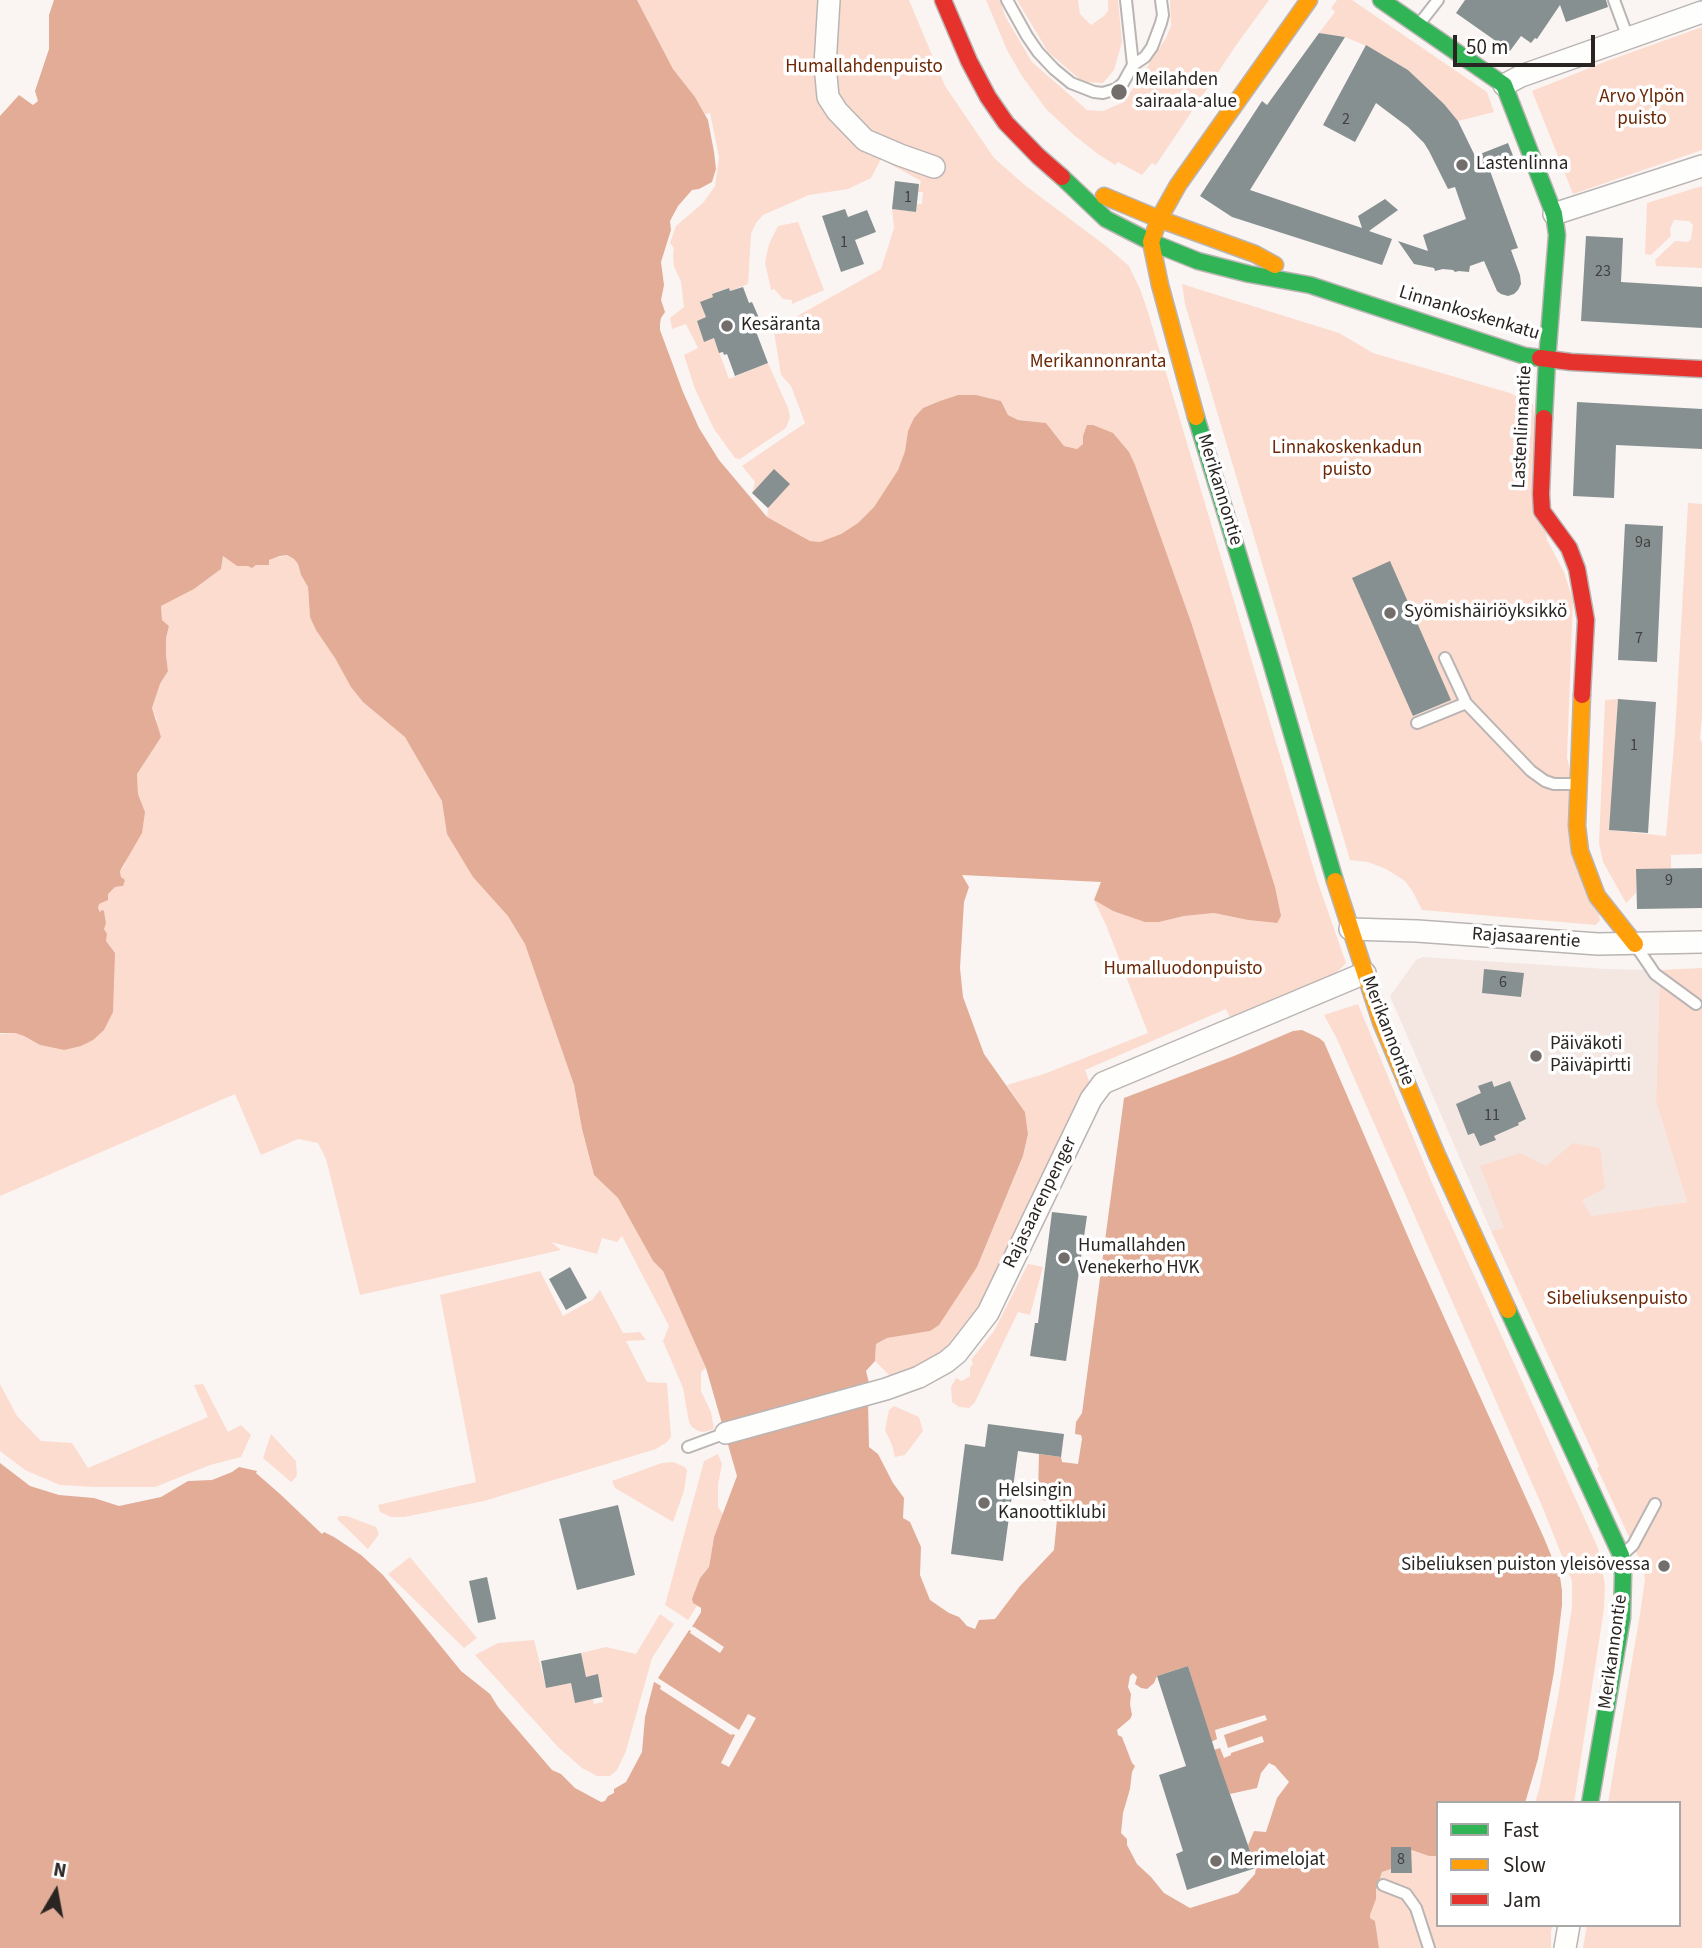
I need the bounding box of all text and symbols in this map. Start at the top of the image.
scale bar [1457,21,1599,65]
text: 50 m [1466,32,1508,62]
park label: Humallahdenpuisto [785,57,943,79]
place label: Meilahden sairaala-alue [1135,70,1237,114]
marker: Meilahden sairaala-alue [1109,82,1129,102]
park label: Arvo Ylpön puisto [1599,87,1685,131]
house number: 2 [1342,110,1350,130]
place label: Lastenlinna [1476,154,1568,176]
marker: Lastenlinna [1454,157,1470,173]
house number: 1 [904,188,912,208]
house number: 1 [840,233,848,253]
house number: 23 [1595,262,1611,282]
street label: Linnankoskenkatu [1396,282,1542,346]
place label: Kesäranta [741,315,821,337]
marker: Kesäranta [719,318,735,334]
park label: Merikannonranta [1030,352,1166,374]
street label: Lastenlinnantie [1508,365,1538,489]
street label: Merikannontie [1191,432,1247,548]
park label: Linnakoskenkadun puisto [1272,438,1422,482]
house number: 9a [1635,533,1651,553]
place label: Syömishäiriöyksikkö [1404,602,1567,624]
marker: Syömishäiriöyksikkö [1382,605,1398,621]
house number: 7 [1635,629,1643,649]
house number: 1 [1630,736,1638,756]
house number: 9 [1665,871,1673,891]
street label: Rajasaarentie [1471,924,1581,954]
park label: Humalluodonpuisto [1103,959,1263,981]
street label: Merikannontie [1356,973,1418,1089]
house number: 6 [1499,973,1507,993]
place label: Päiväkoti Päiväpirtti [1550,1034,1631,1078]
marker: Päiväkoti Päiväpirtti [1528,1048,1544,1064]
house number: 11 [1484,1106,1500,1126]
street label: Rajasaarenpenger [999,1133,1083,1273]
place label: Humallahden Venekerho HVK [1078,1236,1199,1280]
marker: Humallahden Venekerho HVK [1056,1250,1072,1266]
park label: Sibeliuksenpuisto [1546,1289,1688,1311]
place label: Helsingin Kanoottiklubi [998,1481,1106,1525]
marker: Helsingin Kanoottiklubi [976,1495,992,1511]
place label: Sibeliuksen puiston yleisövessa [1401,1555,1650,1577]
marker: Sibeliuksen puiston yleisövessa [1656,1558,1672,1574]
street label: Merikannontie [1595,1593,1633,1711]
legend [1436,1801,1681,1927]
text: Fast [1503,1815,1539,1845]
place label: Merimelojat [1230,1850,1325,1872]
house number: 8 [1397,1850,1405,1870]
text: Slow [1503,1850,1546,1880]
marker: Merimelojat [1208,1853,1224,1869]
text: N [51,1856,68,1885]
north arrow [21,1857,91,1927]
text: Jam [1503,1885,1541,1915]

